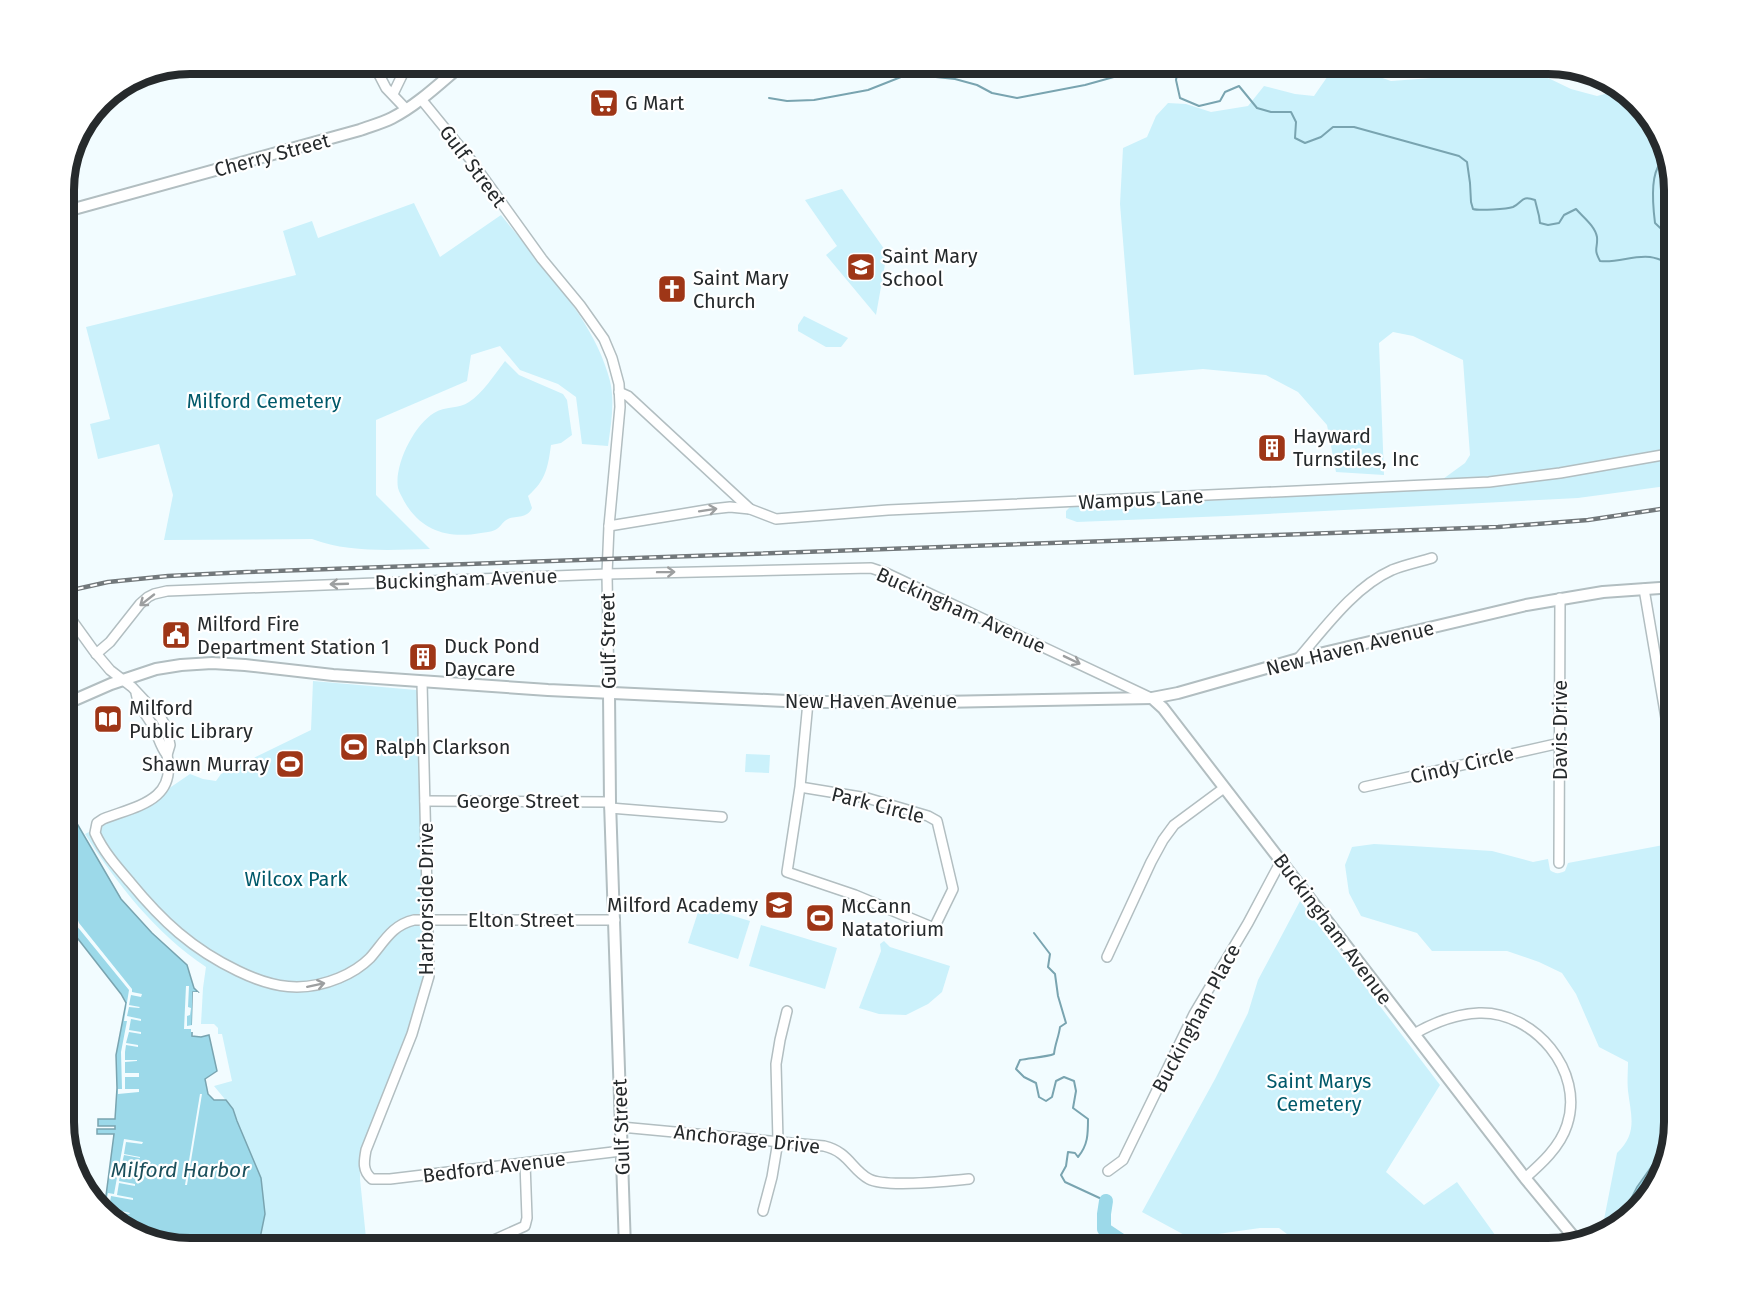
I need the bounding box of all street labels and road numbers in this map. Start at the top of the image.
street label: Gulf Street [434,120,512,212]
street label: Cherry Street [212,128,333,182]
street label: Wampus Lane [1078,484,1204,514]
street label: Buckingham Avenue [873,562,1049,658]
street label: Buckingham Avenue [374,564,558,594]
street label: Gulf Street [595,592,621,689]
street label: New Haven Avenue [1263,615,1437,681]
street label: Davis Drive [1548,680,1572,780]
street label: New Haven Avenue [785,689,957,713]
street label: Cindy Circle [1408,741,1516,789]
street label: Park Circle [829,782,927,828]
street label: George Street [456,789,580,813]
street label: Harborside Drive [414,822,438,976]
street label: Buckingham Avenue [1268,849,1398,1009]
street label: Elton Street [468,908,575,932]
street label: Buckingham Place [1147,940,1245,1096]
street label: Gulf Street [607,1078,635,1176]
street label: Anchorage Drive [673,1119,821,1159]
street label: Bedford Avenue [421,1146,567,1188]

